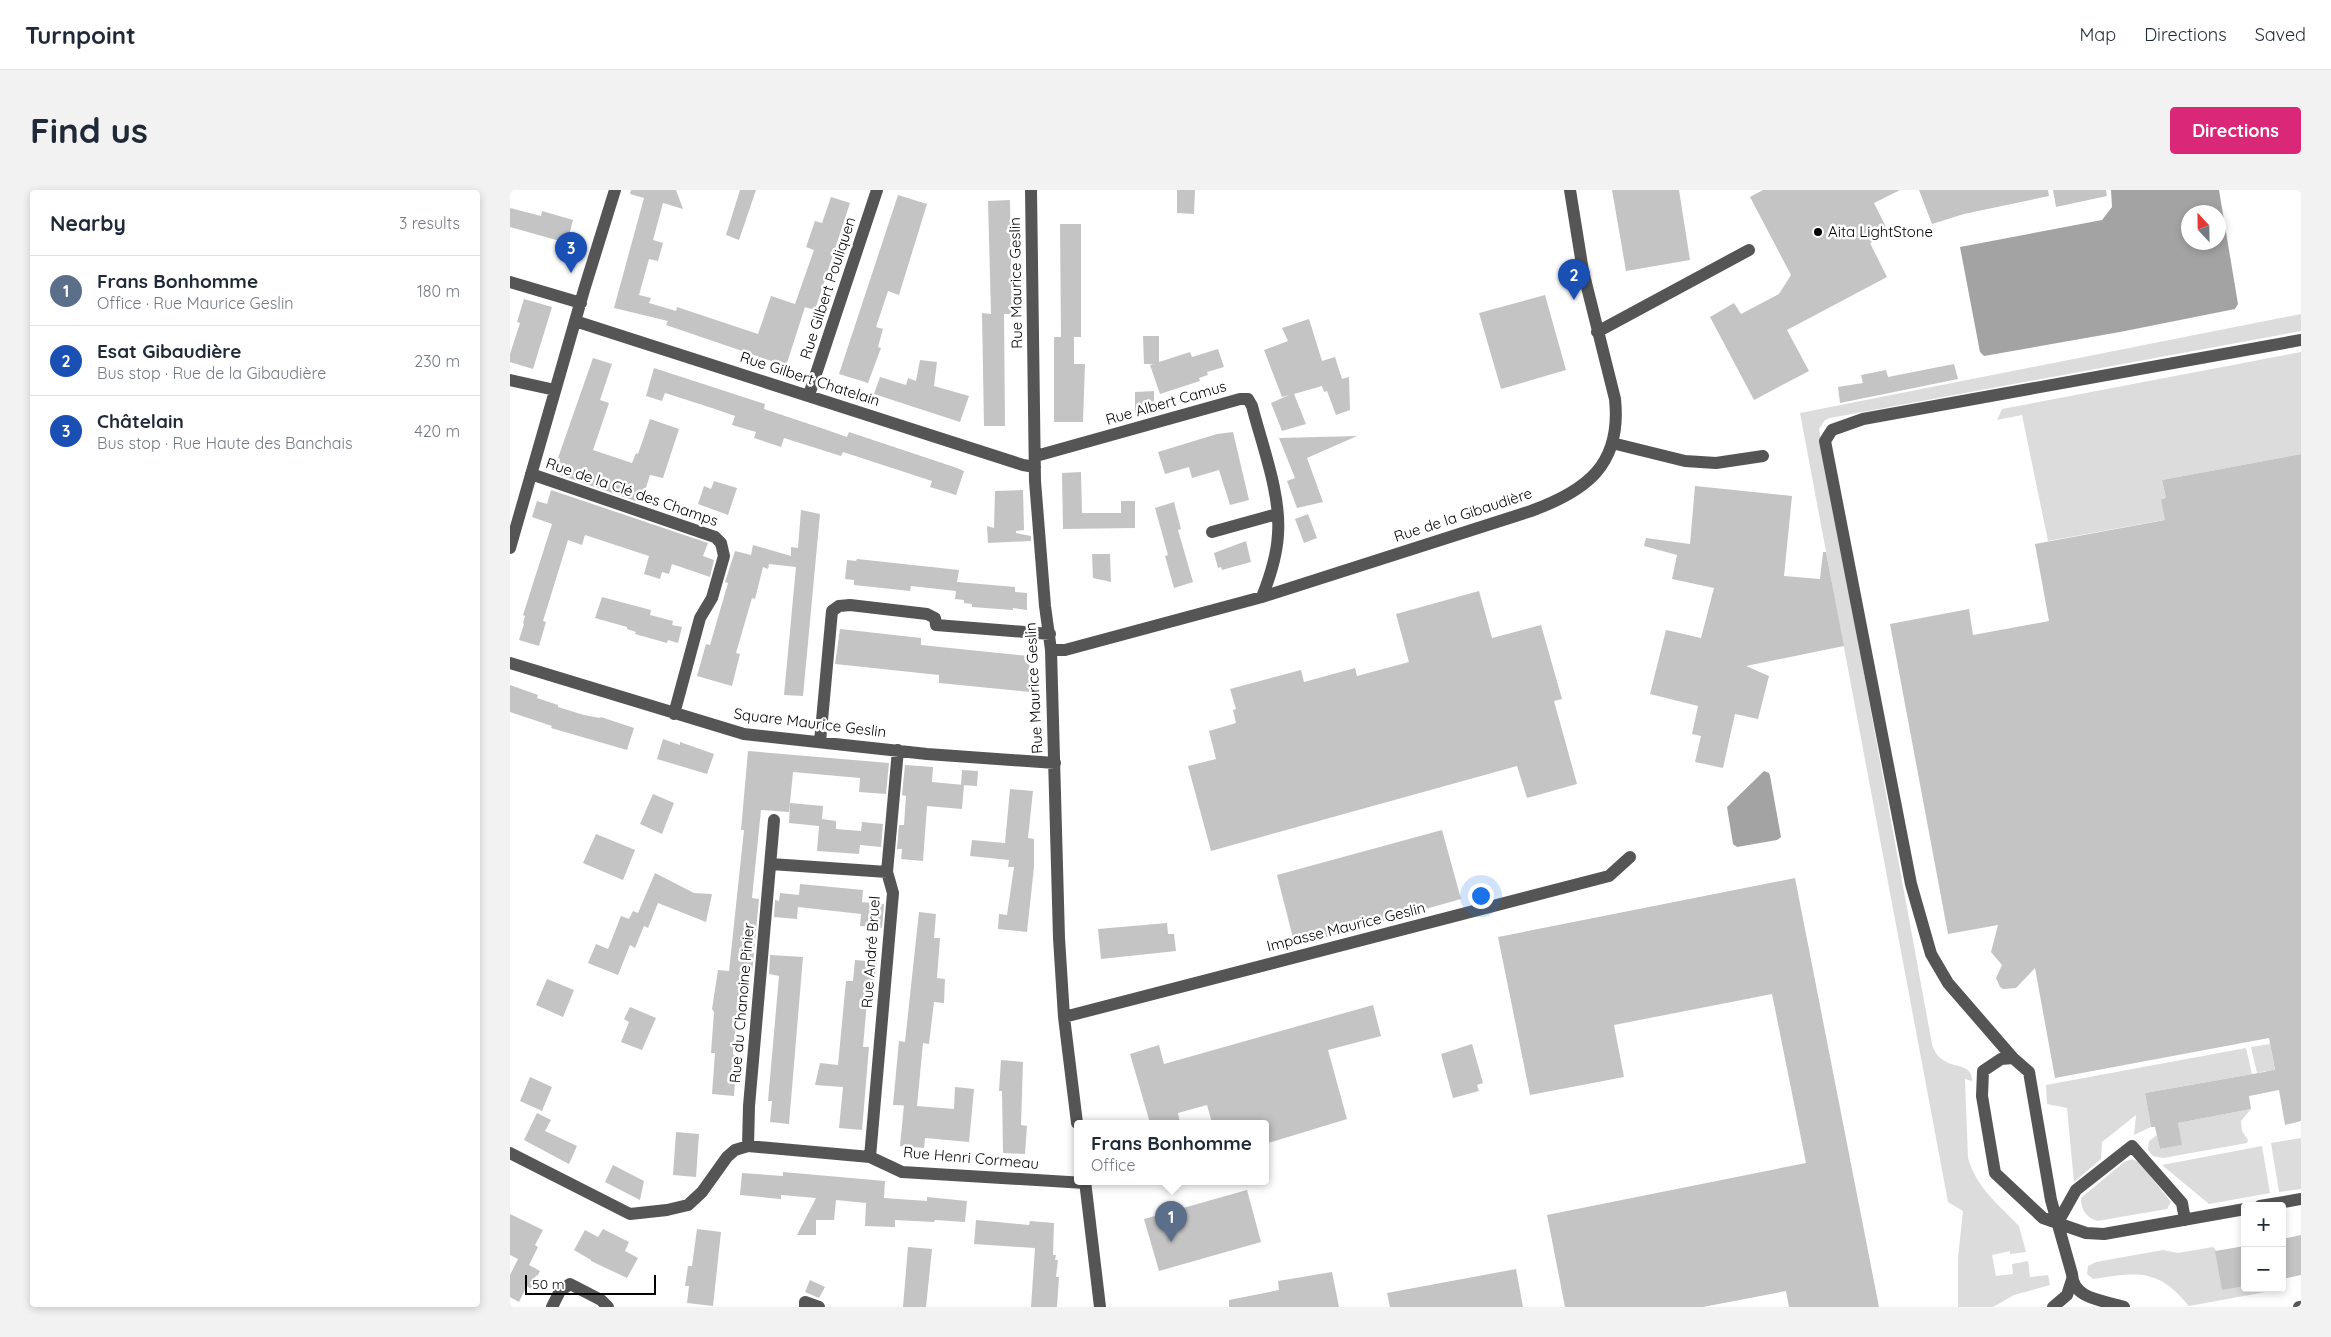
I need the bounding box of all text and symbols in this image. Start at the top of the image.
text: Turnpoint [25,20,136,50]
text: Map [2079,23,2116,46]
text: Directions [2144,23,2227,46]
text: Saved [2255,23,2306,46]
button: Directions [2170,107,2301,154]
text: Find us [30,108,148,152]
north arrow [2181,205,2226,250]
text: Nearby [50,210,126,236]
text: 3 results [399,213,460,233]
street label: Rue Gilbert Pouliquen [796,214,859,361]
street label: Rue Maurice Geslin [1005,217,1026,349]
place label: Aita LightStone [1828,222,1933,241]
marker: Aita LightStone [1812,226,1824,238]
pin: 3 [555,232,587,273]
pin: 2 [1558,259,1590,300]
text: Frans Bonhomme [97,269,258,293]
text: 1 [63,281,69,301]
text: 180 m [417,281,460,301]
text: Office · Rue Maurice Geslin [97,293,294,313]
text: Esat Gibaudière [97,339,241,363]
street label: Rue Gilbert Chatelain [738,347,882,410]
text: 2 [61,351,71,371]
text: 230 m [414,351,460,371]
text: Bus stop · Rue de la Gibaudière [97,363,326,383]
street label: Rue Albert Camus [1103,376,1228,429]
text: Châtelain [97,409,184,433]
text: 3 [62,421,70,441]
text: 420 m [414,421,460,441]
text: Bus stop · Rue Haute des Banchais [97,433,352,453]
street label: Rue de la Clé des Champs [544,453,721,530]
street label: Rue de la Gibaudière [1391,483,1534,546]
street label: Rue Maurice Geslin [1021,622,1046,754]
street label: Square Maurice Geslin [733,704,887,741]
your location [1468,883,1494,909]
street label: Rue André Bruel [857,895,884,1009]
street label: Impasse Maurice Geslin [1265,898,1427,955]
street label: Rue du Chanoine Pinier [725,922,758,1084]
popup [1074,1120,1269,1185]
text: Frans Bonhomme [1091,1131,1252,1155]
street label: Rue Henri Cormeau [902,1142,1040,1173]
text: Office [1091,1155,1135,1175]
pin: 1 [1155,1201,1187,1242]
map controls [2241,1202,2286,1292]
button: + [2241,1202,2286,1247]
button: − [2241,1247,2286,1292]
scale bar [525,1272,656,1295]
text: 50 m [532,1275,565,1293]

